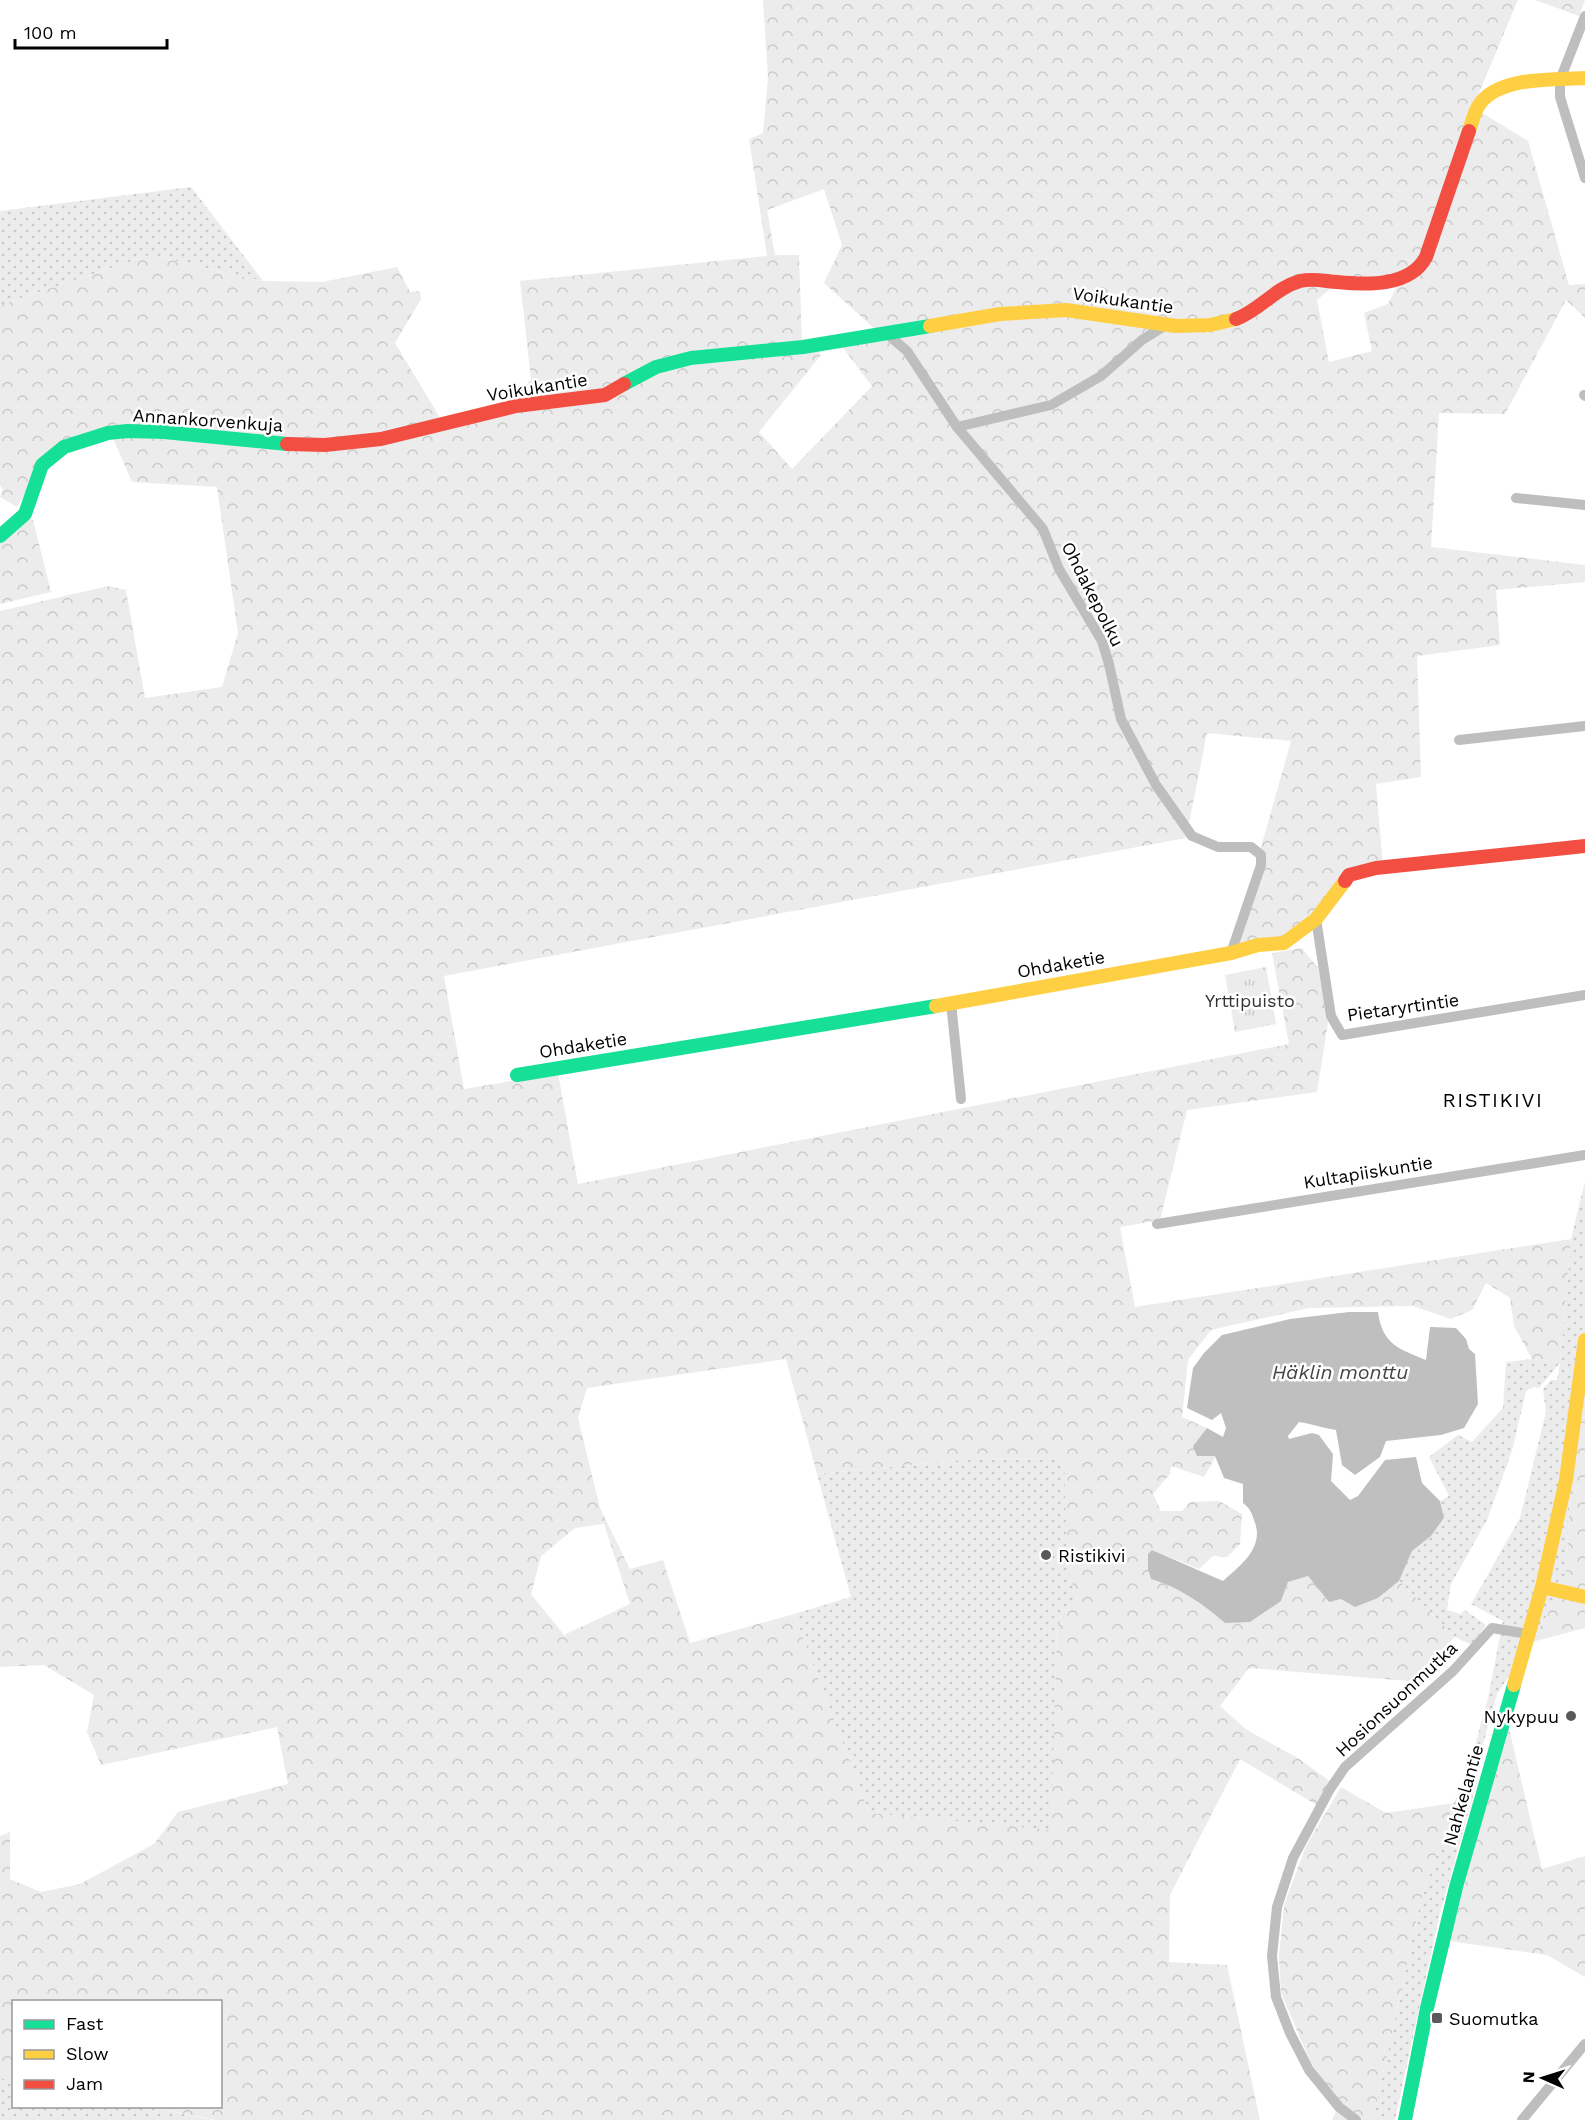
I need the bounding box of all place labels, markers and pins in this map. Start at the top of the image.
place label: Ristikivi [1058,1545,1126,1566]
marker: Ristikivi [1039,1548,1053,1562]
place label: Nykypuu [1484,1706,1559,1727]
marker: Nykypuu [1564,1709,1578,1723]
place label: Suomutka [1449,2008,1538,2029]
marker: Suomutka [1430,2011,1444,2025]

